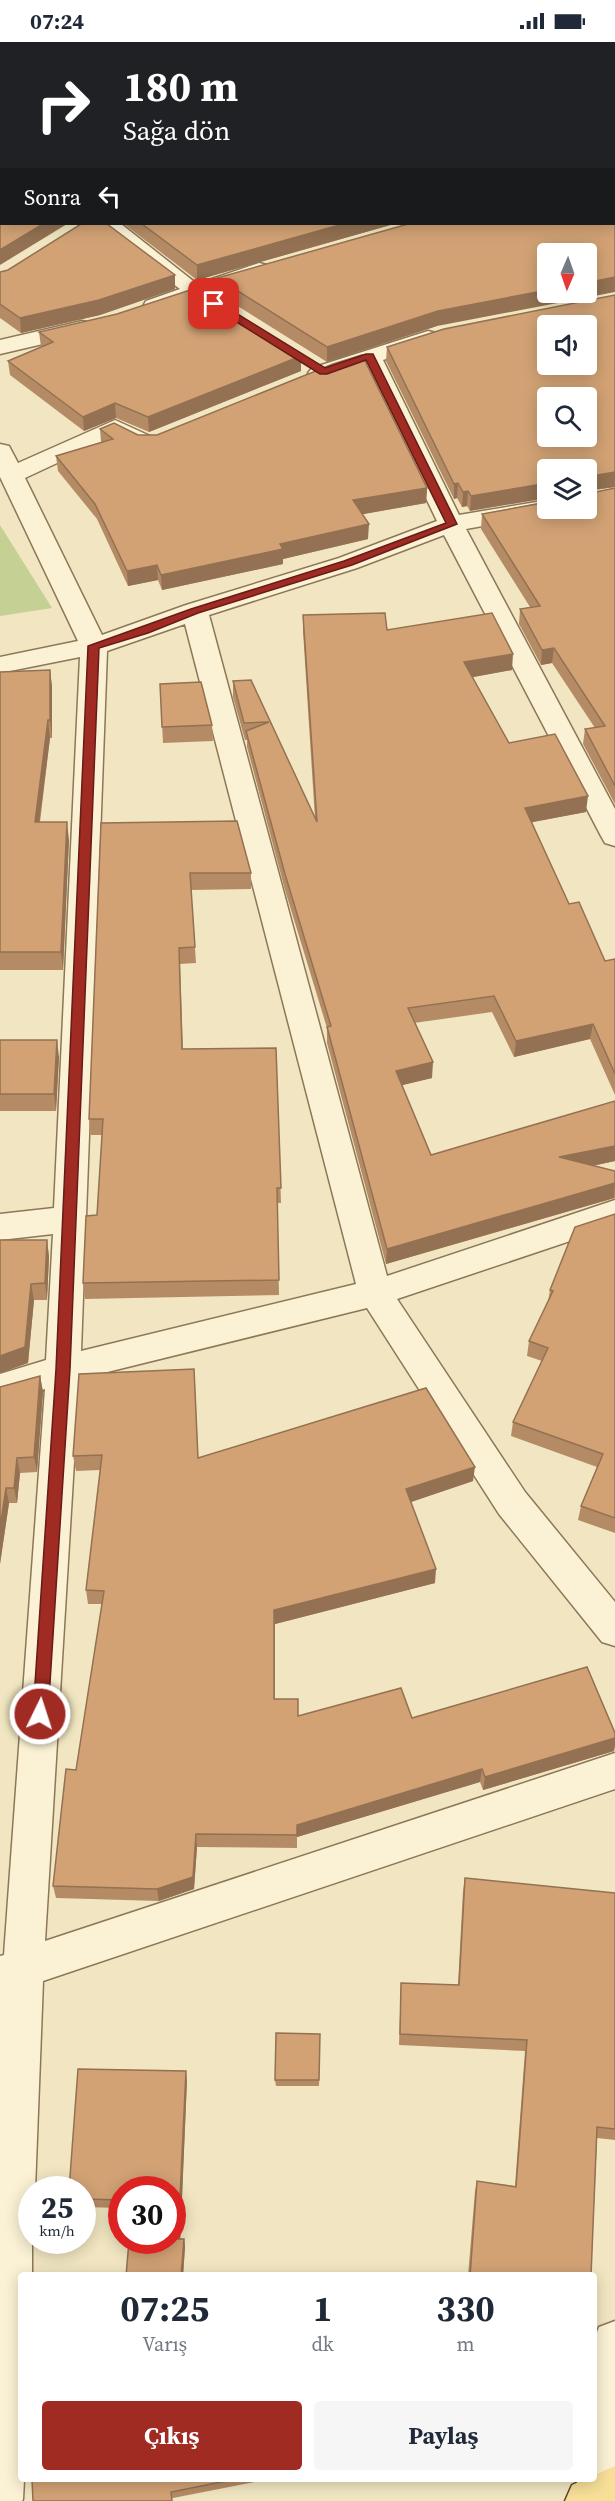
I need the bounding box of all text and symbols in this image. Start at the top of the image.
text: 07:24 [30,6,84,36]
text: 180 m [123,57,238,115]
icon: right [24,66,102,144]
text: Sağa dön [123,112,230,149]
icon: left [93,180,126,213]
text: Sonra [24,182,81,212]
north arrow [537,243,597,303]
map controls [537,243,597,519]
pin [188,278,239,329]
icon: arrive [197,287,230,320]
button: sound [537,315,597,375]
button: search [537,387,597,447]
button: layers [537,459,597,519]
position arrow [8,1682,72,1746]
speed limit sign: 30 [108,2176,186,2254]
text: 25 [41,2187,73,2228]
text: km/h [39,2220,75,2241]
text: 07:25 [120,2284,209,2333]
text: 1 [313,2284,332,2333]
text: 330 [436,2284,495,2333]
text: Varış [142,2330,187,2358]
text: dk [312,2330,334,2358]
text: m [456,2330,474,2358]
button: Çıkış [42,2401,302,2470]
button: Paylaş [314,2401,573,2470]

